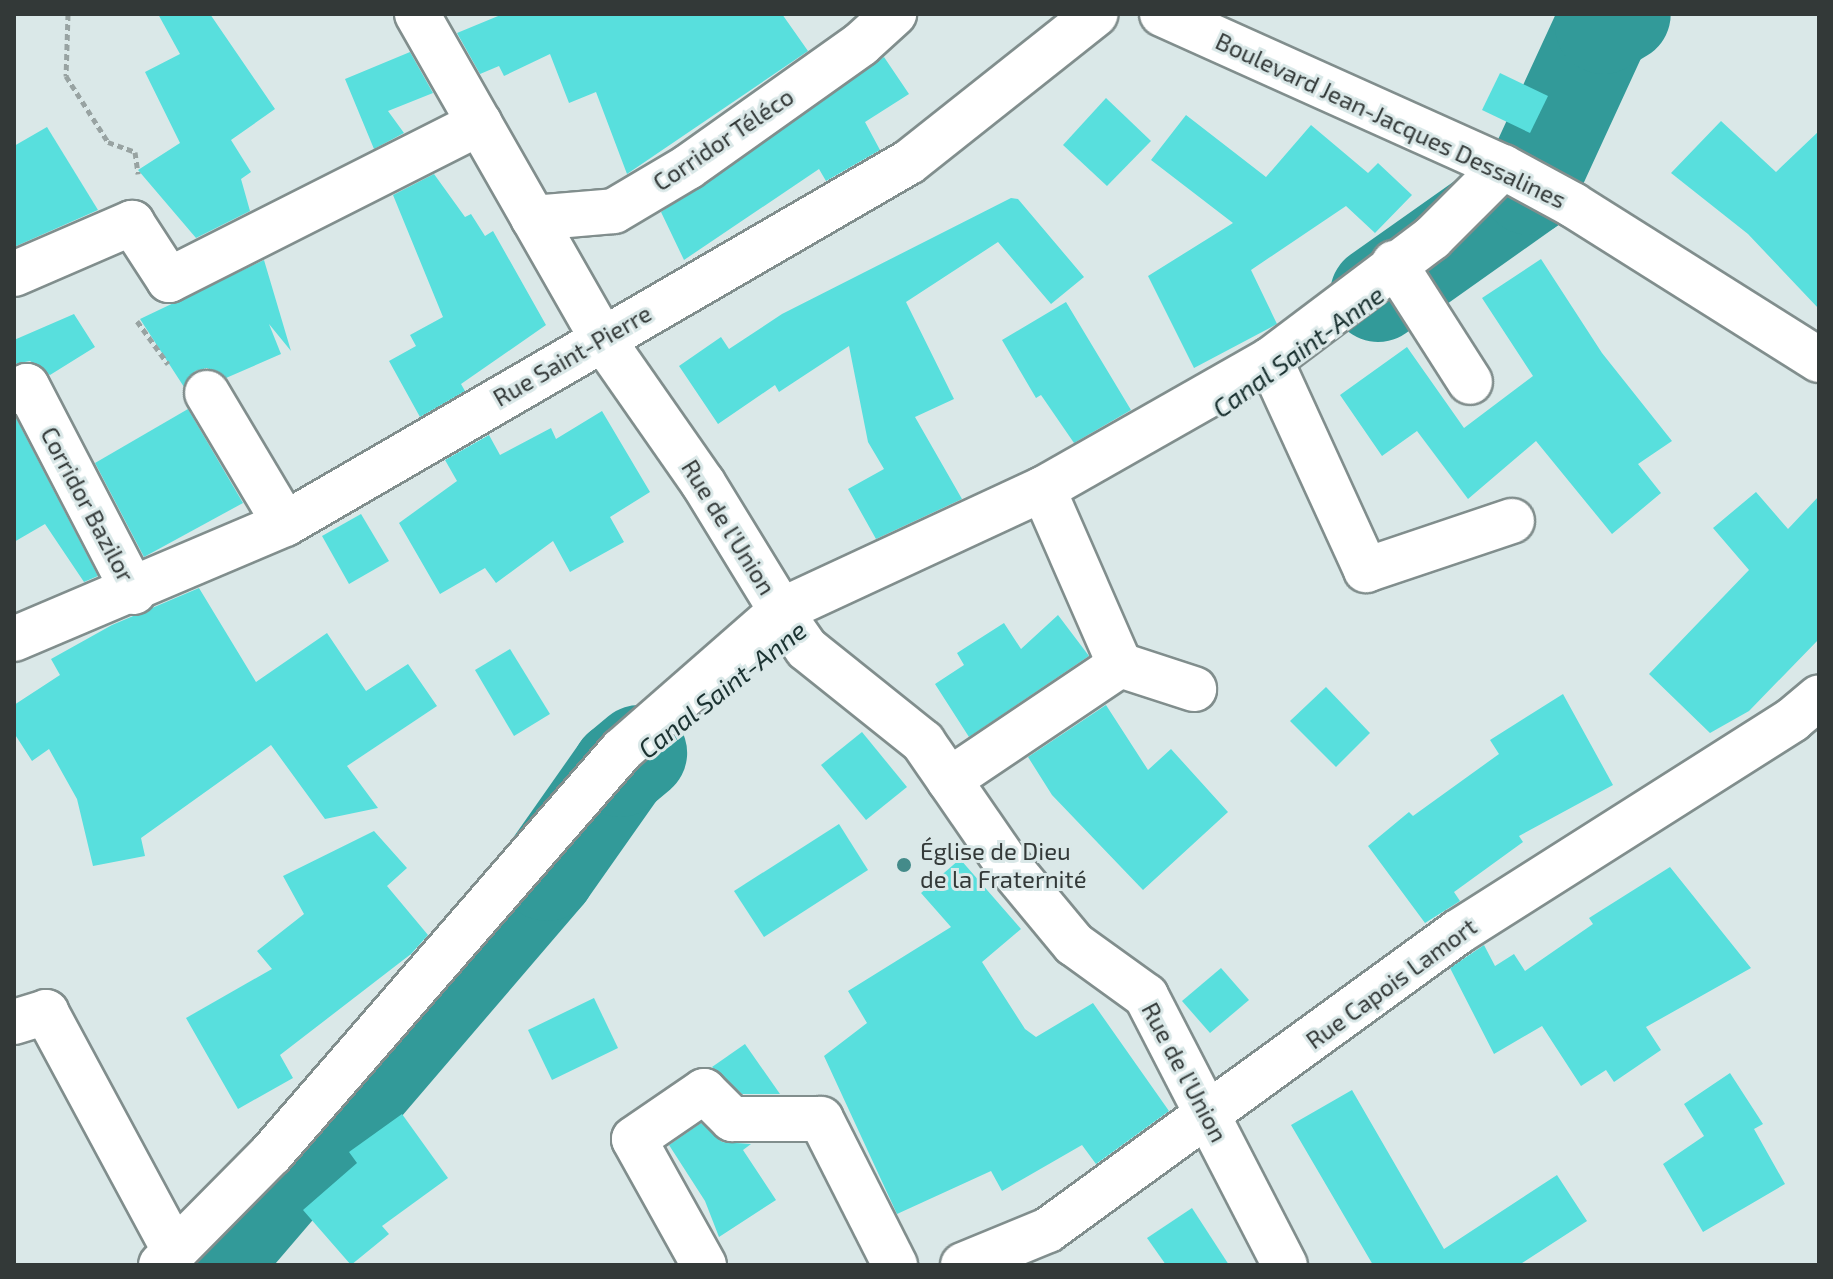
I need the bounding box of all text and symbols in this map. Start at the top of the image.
street label: Boulevard Jean-Jacques Dessalines [1211,26,1571,214]
street label: Corridor Téléco [647,81,799,197]
water label: Canal Saint-Anne [1206,278,1390,424]
street label: Rue Saint-Pierre [488,298,656,412]
street label: Corridor Bazilor [35,422,141,586]
street label: Rue de l'Union [676,454,782,600]
water label: Canal Saint-Anne [632,614,812,764]
place label: Église de Dieu de la Fraternité [920,837,1087,893]
marker: Église de Dieu de la Fraternité [895,856,913,874]
street label: Rue Capois Lamort [1300,912,1482,1054]
street label: Rue de l'Union [1136,997,1234,1147]

